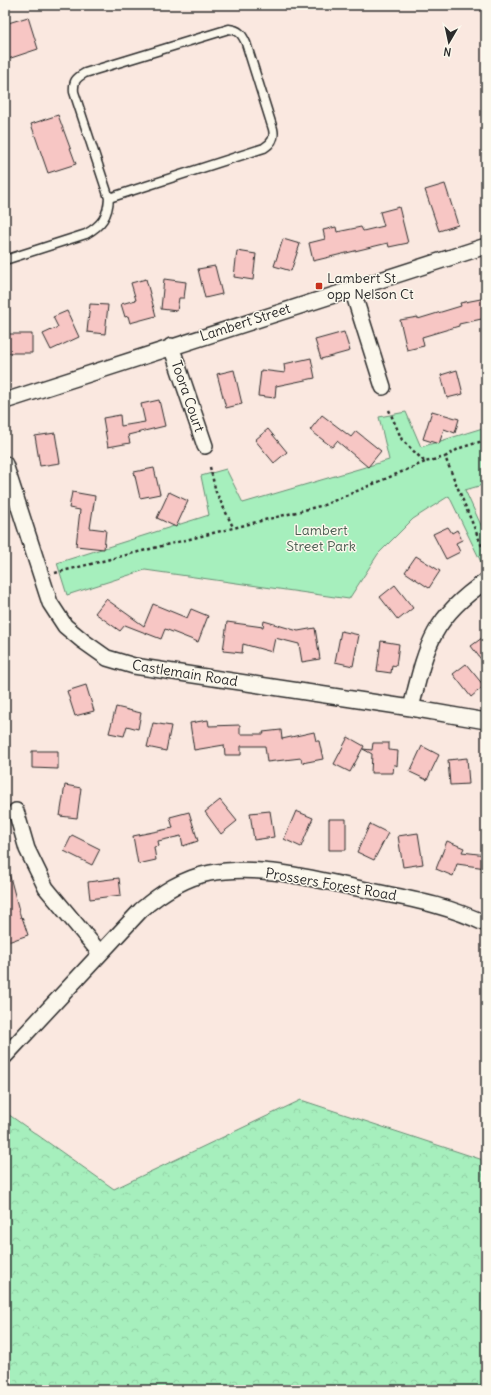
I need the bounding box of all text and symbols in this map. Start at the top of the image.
north arrow [429,22,469,62]
text: N [443,44,452,59]
place label: Lambert St opp Nelson Ct [327,269,414,303]
marker: Lambert St opp Nelson Ct [314,281,324,291]
street label: Lambert Street [197,299,293,345]
street label: Toora Court [167,358,209,434]
park label: Lambert Street Park [286,521,356,555]
street label: Castlemain Road [131,656,239,690]
street label: Prossers Forest Road [264,864,398,904]

